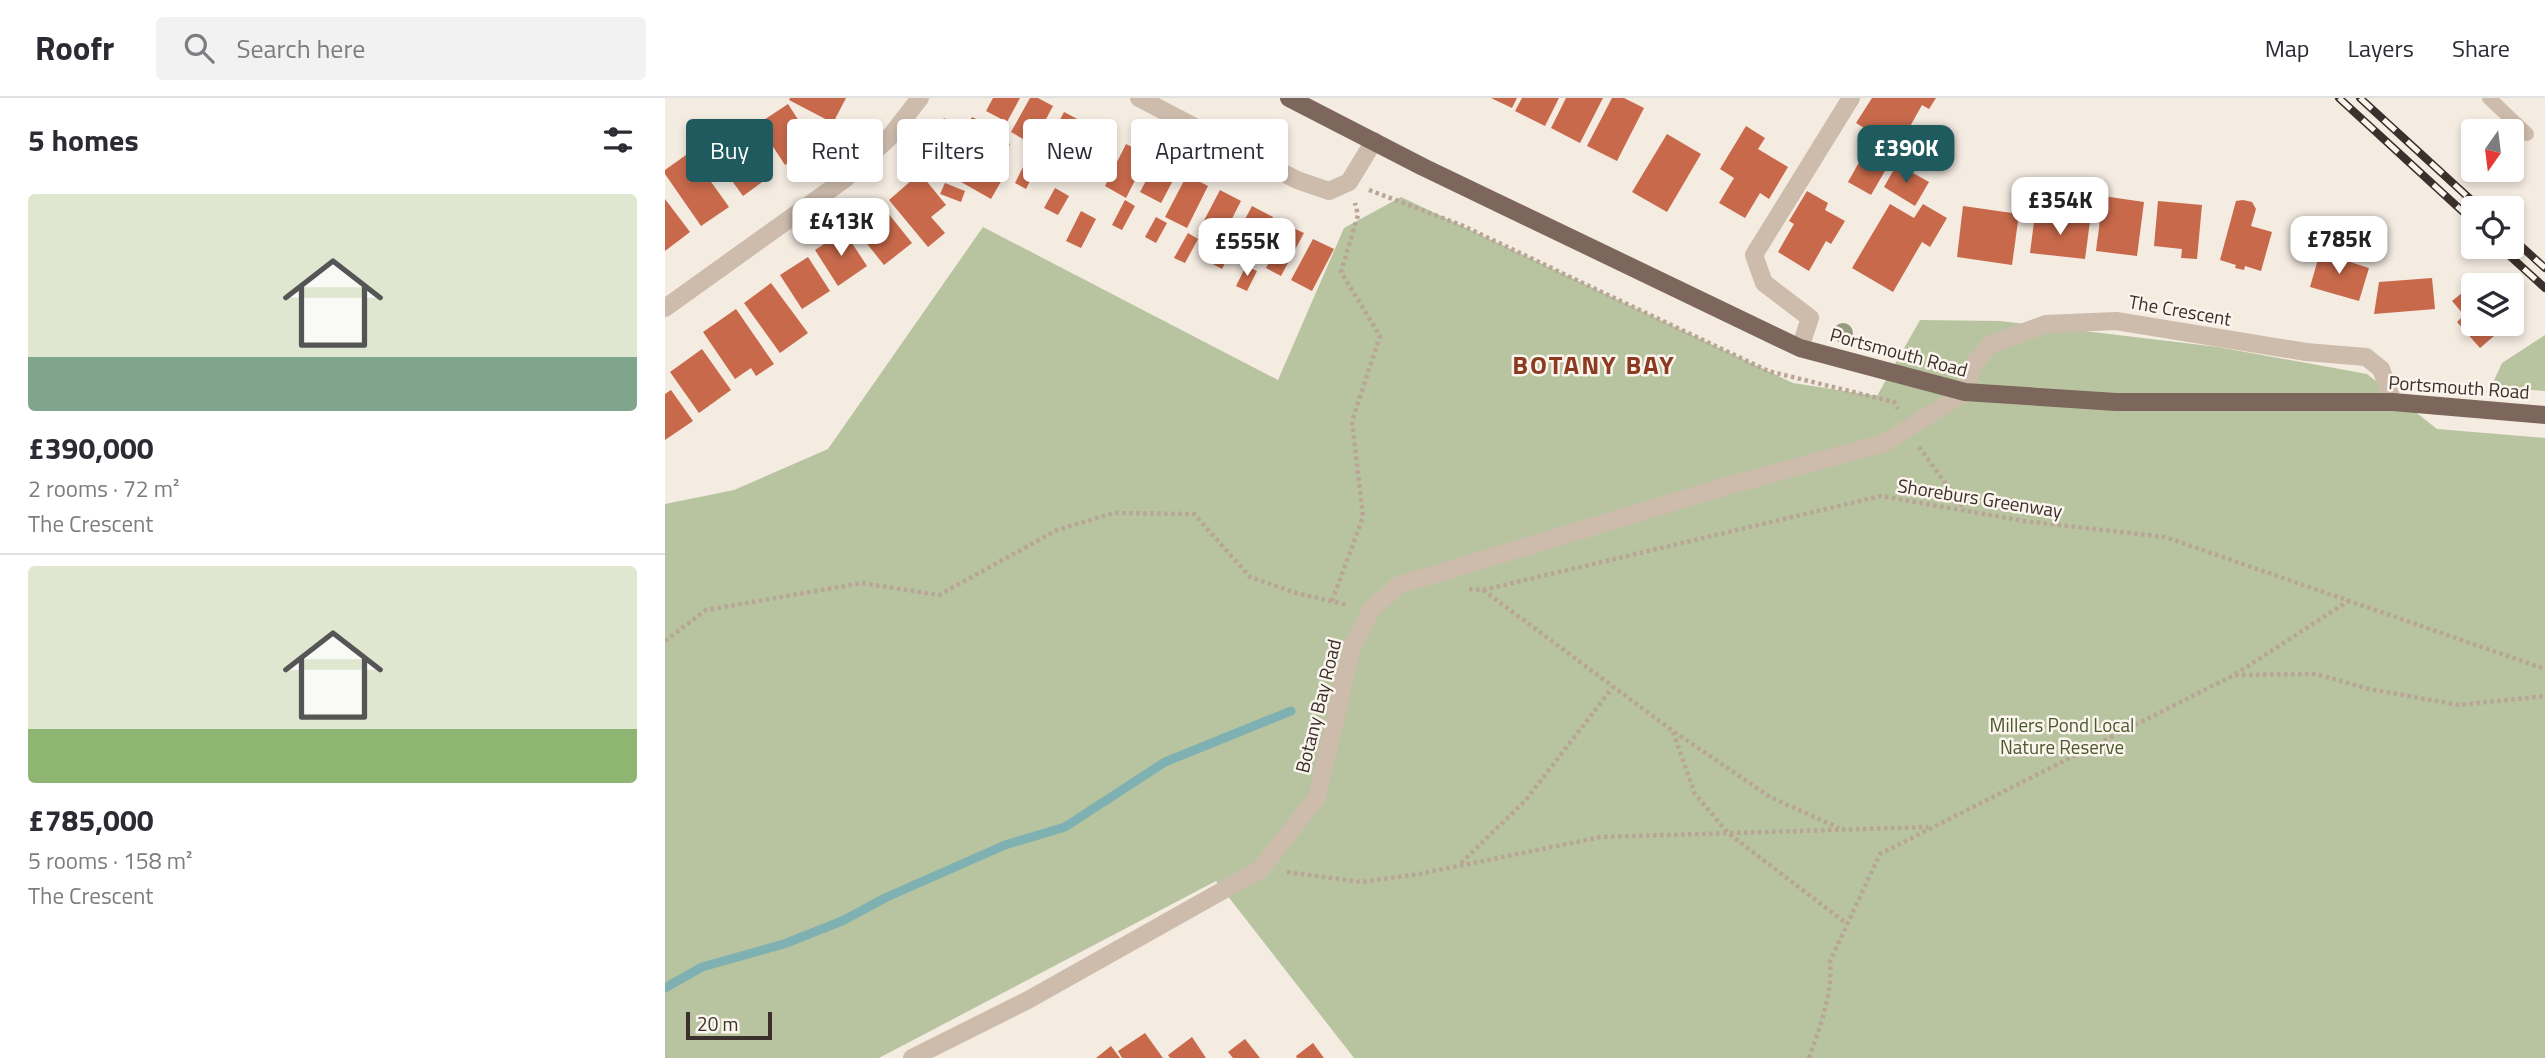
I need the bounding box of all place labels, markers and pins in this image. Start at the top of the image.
pin: £390K [1857,126,1955,185]
pin: £354K [2011,178,2109,237]
pin: £413K [792,198,890,258]
pin: £785K [2290,216,2388,276]
pin: £555K [1198,218,1296,278]

